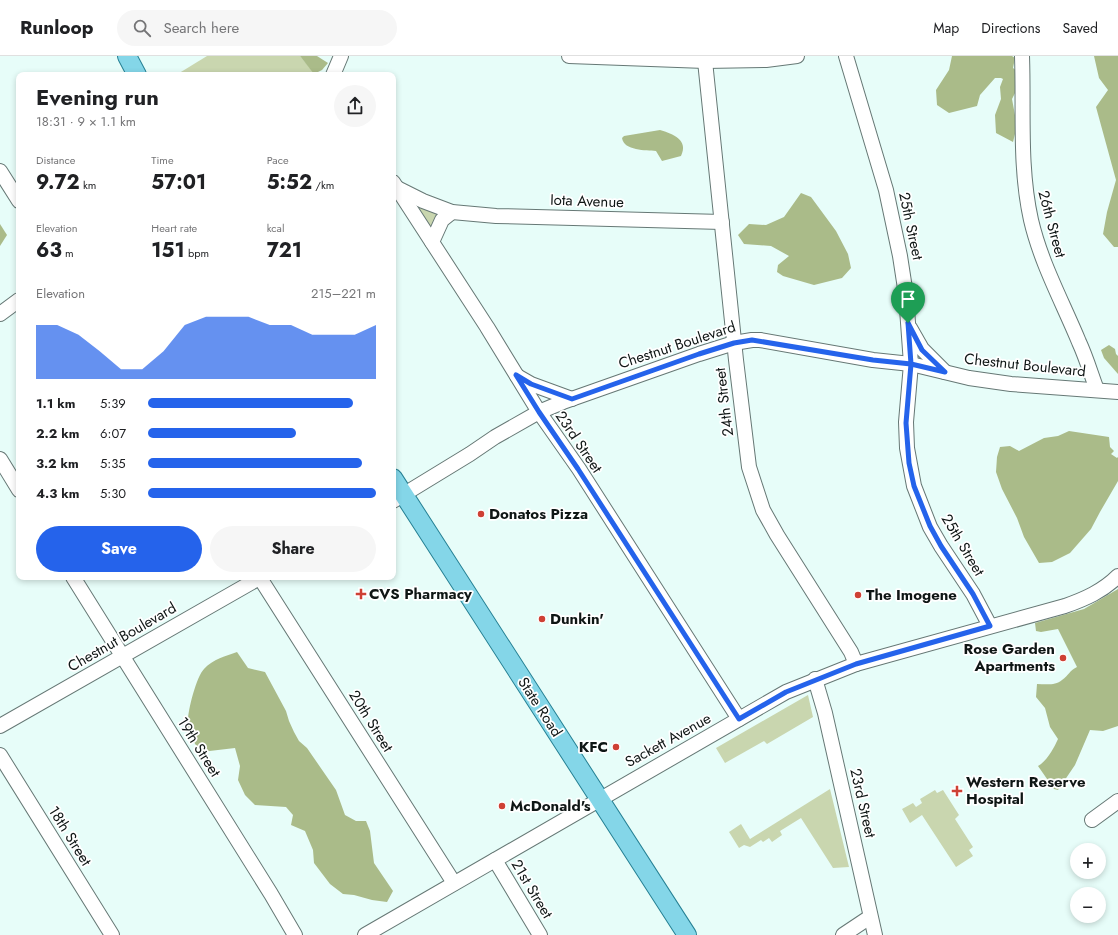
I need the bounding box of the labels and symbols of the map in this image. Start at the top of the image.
street label: 26th Street [1032,188,1072,261]
street label: Iota Avenue [550,189,625,213]
street label: 25th Street [893,190,929,262]
pin [891,282,925,323]
street label: Chestnut Boulevard [615,316,739,374]
street label: Chestnut Boulevard [963,348,1087,382]
street label: 24th Street [709,366,739,438]
street label: 23rd Street [550,407,608,478]
place label: Donatos Pizza [489,503,588,525]
marker: Donatos Pizza [476,509,486,519]
street label: 25th Street [936,510,990,580]
place label: CVS Pharmacy [369,583,472,605]
place label: The Imogene [866,584,957,606]
marker: CVS Pharmacy [356,589,366,599]
marker: The Imogene [853,590,863,600]
street label: Chestnut Boulevard [64,597,180,677]
place label: Dunkin' [550,608,604,630]
marker: Dunkin' [537,614,547,624]
place label: Rose Garden Apartments [964,638,1055,677]
marker: Rose Garden Apartments [1058,653,1068,663]
street label: State Road [512,673,568,741]
street label: 20th Street [343,686,399,757]
street label: Sackett Avenue [621,707,715,773]
street label: 19th Street [172,713,226,782]
place label: KFC [579,736,608,758]
marker: KFC [611,742,621,752]
street label: 23rd Street [844,766,882,840]
place label: Western Reserve Hospital [966,771,1086,810]
marker: Western Reserve Hospital [951,785,963,797]
place label: McDonald's [510,795,591,817]
marker: McDonald's [497,801,507,811]
street label: 18th Street [43,802,97,870]
street label: 21st Street [506,855,558,923]

